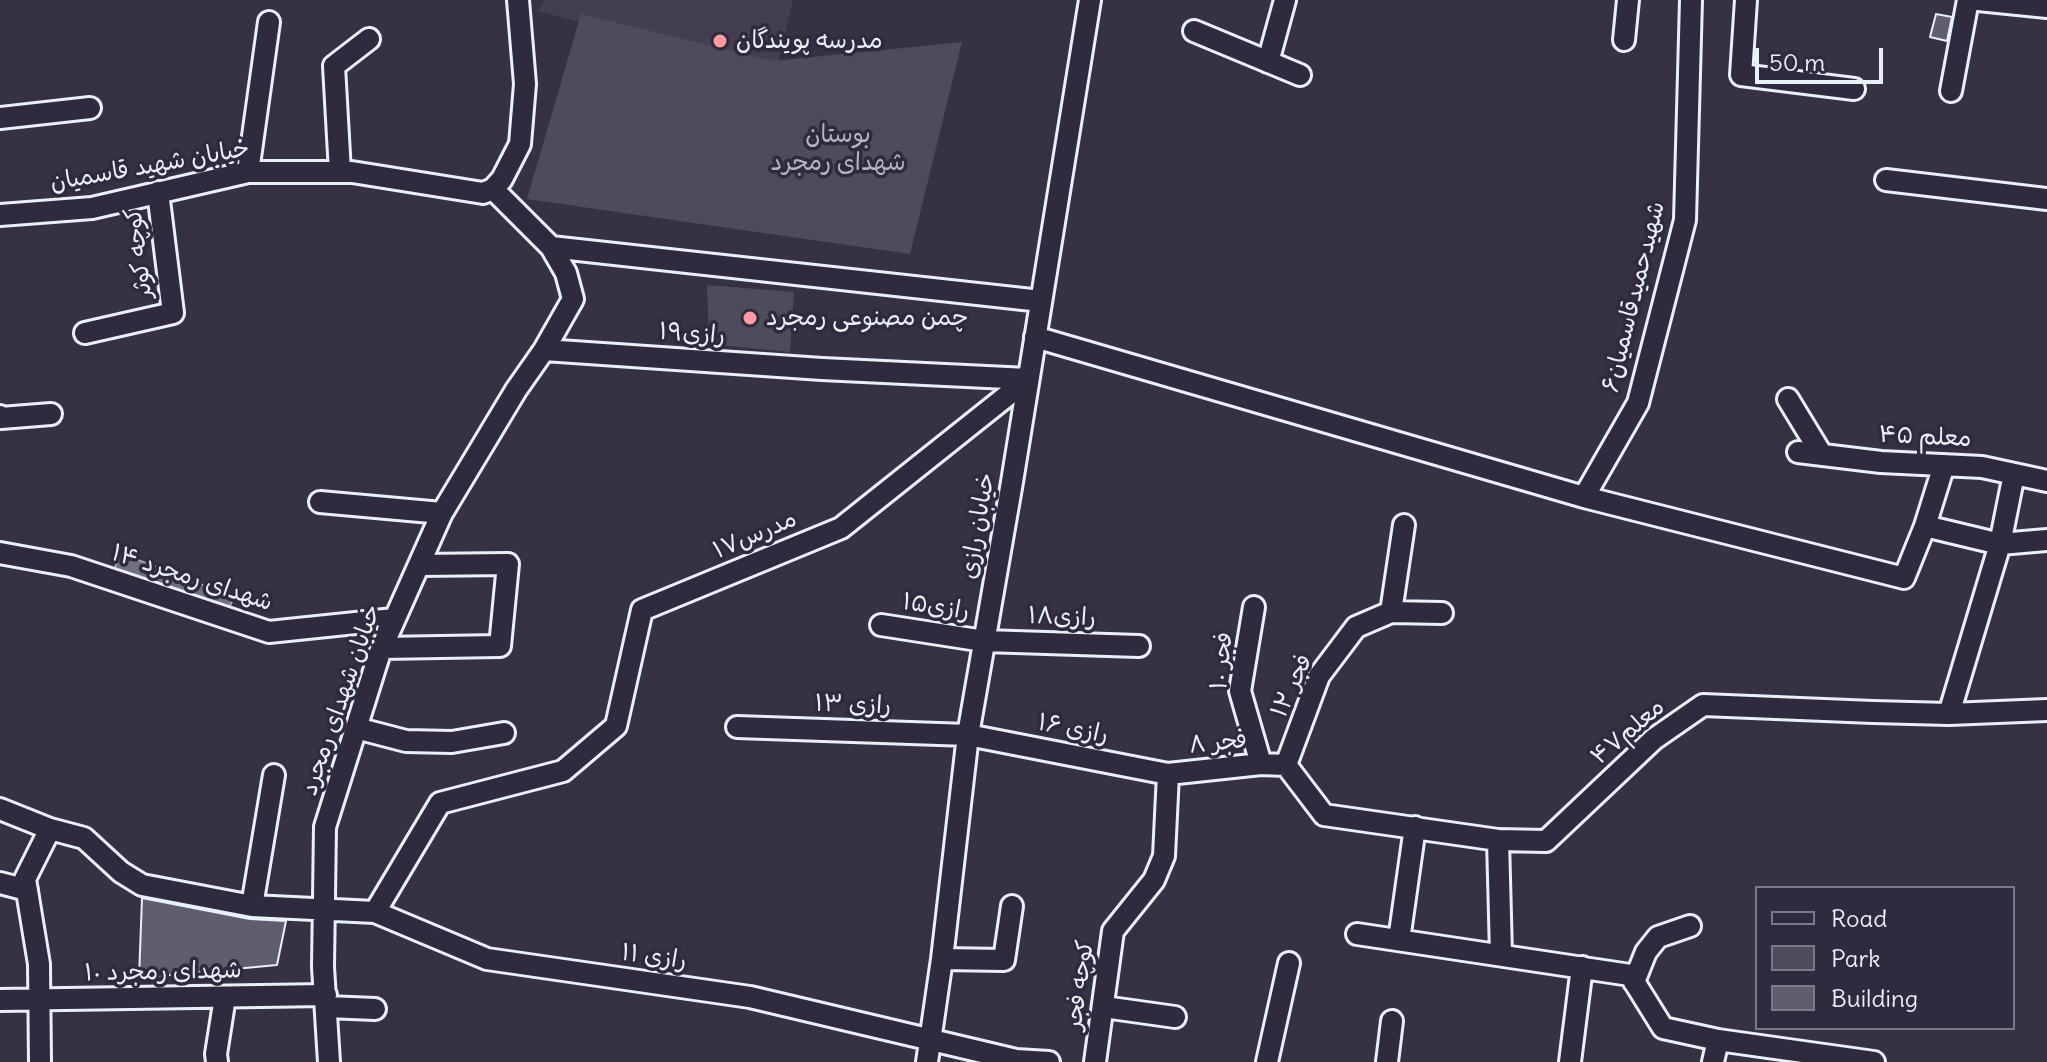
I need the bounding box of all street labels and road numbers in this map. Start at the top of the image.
street label: خیابان شهید قاسمیان [48,134,252,198]
street label: شهیدحمیدقاسمیان۶ [1596,199,1672,395]
street label: کوچه کوثر [119,206,159,300]
street label: رازی۱۹ [658,317,726,351]
street label: معلم ۴۵ [1878,420,1972,454]
street label: خیابان رازی [954,471,1002,581]
street label: مدرس۱۷ [709,505,801,565]
street label: شهدای رمجرد ۱۴ [108,538,276,618]
street label: رازی۱۵ [900,587,972,627]
street label: خیابان شهدای رمجرد [295,601,387,799]
street label: رازی۱۸ [1028,601,1096,633]
street label: فجر ۱۰ [1205,631,1239,691]
street label: فجر ۱۲ [1265,650,1319,722]
street label: رازی ۱۳ [814,689,892,721]
street label: معلم۴۷ [1585,693,1671,771]
street label: رازی ۱۶ [1035,708,1111,750]
street label: فجر ۸ [1188,726,1248,760]
street label: رازی ۱۱ [620,938,688,976]
street label: کوچه فجر [1059,938,1101,1032]
street label: شهدای رمجرد ۱۰ [84,956,242,988]

